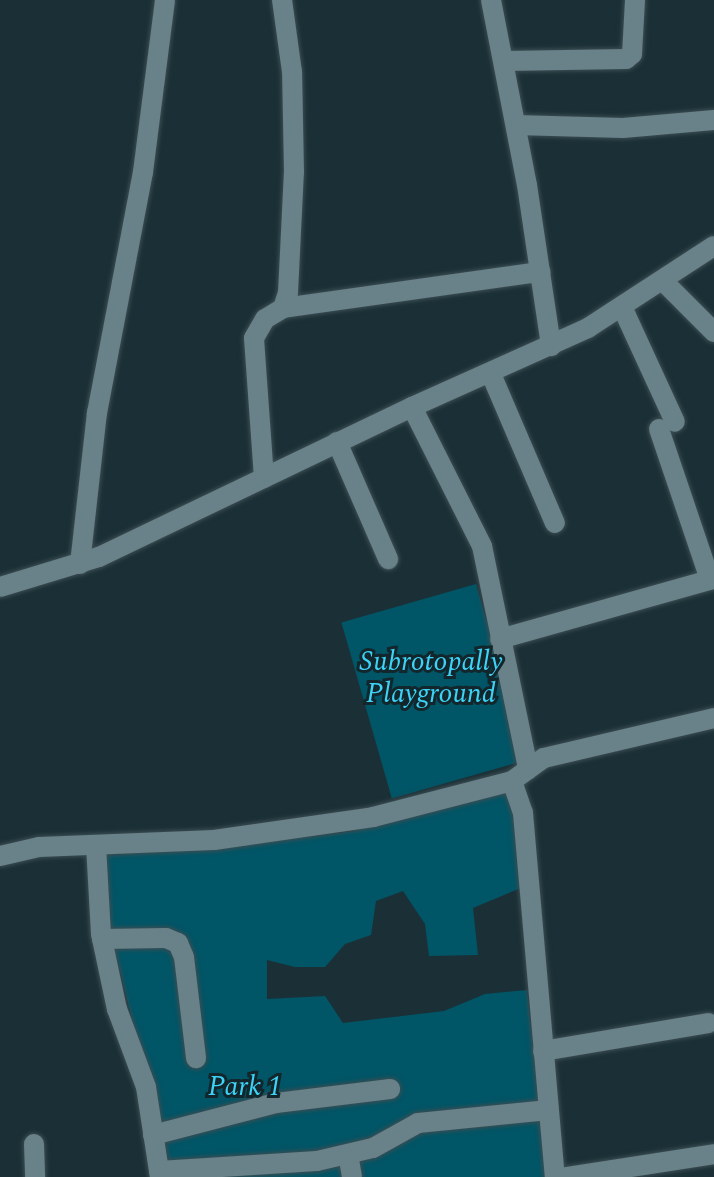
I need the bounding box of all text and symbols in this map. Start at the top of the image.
park label: Subrotopally Playground [359,645,503,711]
park label: Park 1 [208,1070,282,1104]

